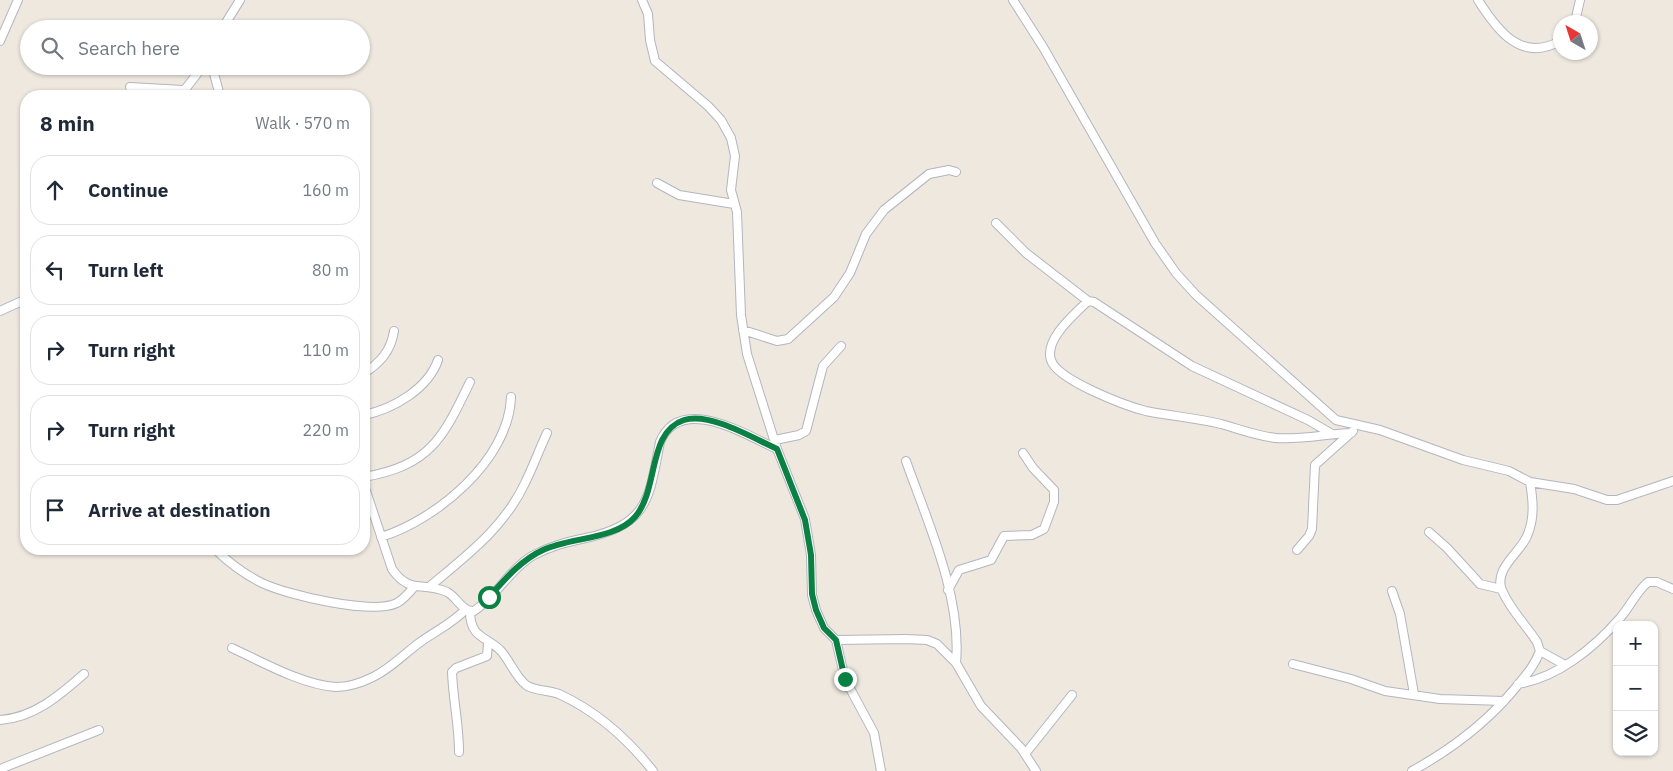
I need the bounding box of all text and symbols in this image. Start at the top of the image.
north arrow [1553,15,1598,60]
search box [20,20,370,75]
icon: search [38,34,66,62]
text: Search here [78,36,180,60]
text: 8 min [40,109,95,137]
text: Walk · 570 m [255,113,350,133]
icon: ahead [41,176,69,204]
text: Continue [88,178,168,202]
text: 160 m [302,180,349,200]
icon: left [41,256,69,284]
text: Turn left [88,258,164,282]
text: 80 m [312,260,349,280]
icon: right [41,336,69,364]
text: Turn right [88,338,175,362]
text: 110 m [302,340,349,360]
icon: right [41,416,69,444]
text: Turn right [88,418,175,442]
text: 220 m [302,420,349,440]
icon: arrive [41,496,69,524]
text: Arrive at destination [88,498,271,522]
route start [478,586,501,609]
map controls [1613,621,1658,756]
button: + [1613,621,1658,666]
button: − [1613,666,1658,711]
route end [834,668,857,691]
button: layers [1613,711,1658,756]

